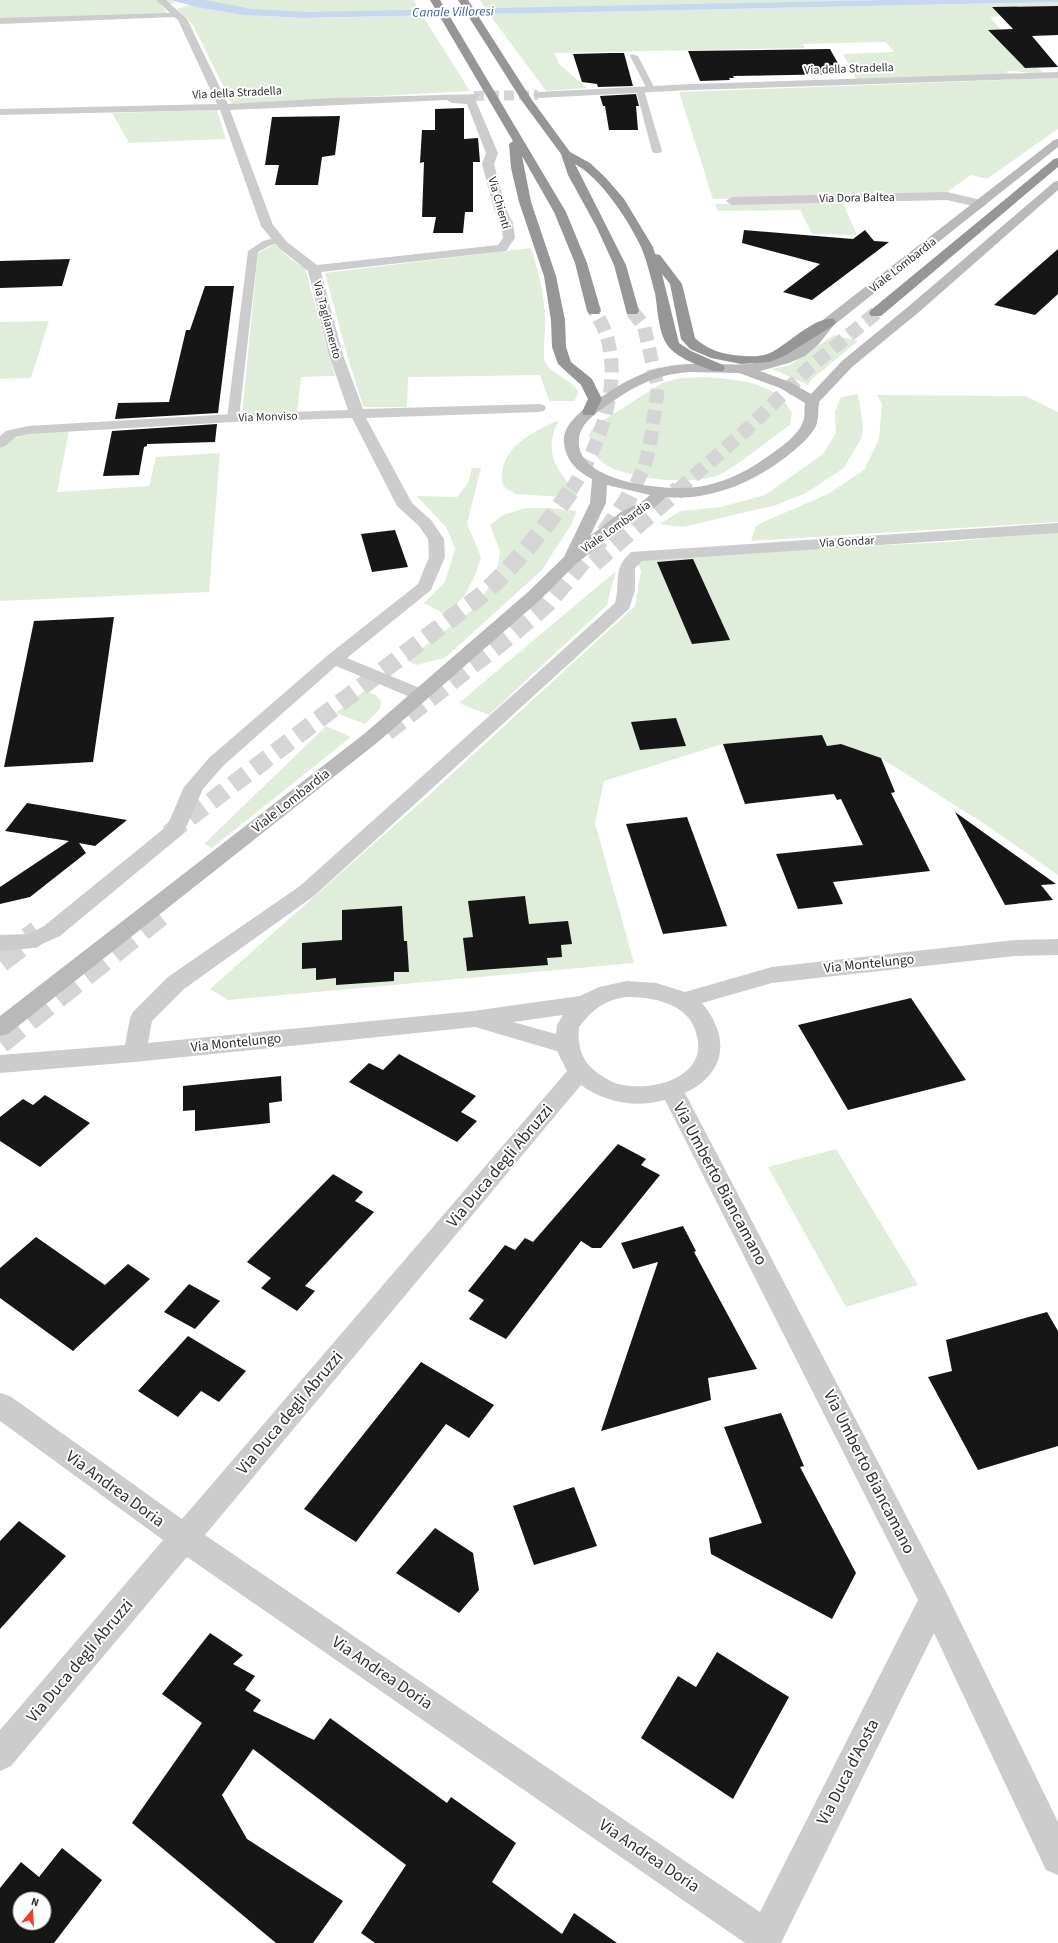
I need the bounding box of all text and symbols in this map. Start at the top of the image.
water label: Canale Villoresi [412,2,495,22]
street label: Via della Stradella [804,59,894,79]
street label: Via della Stradella [192,82,282,104]
street label: Via Chienti [483,175,515,231]
street label: Via Dora Baltea [819,189,895,207]
street label: Viale Lombardia [866,233,940,297]
street label: Via Tagliamento [308,279,346,361]
street label: Via Monviso [238,407,298,427]
street label: Viale Lombardia [578,497,654,557]
street label: Via Gondar [819,532,876,552]
street label: Viale Lombardia [248,764,334,838]
street label: Via Montelungo [823,949,915,979]
street label: Via Montelungo [190,1028,282,1058]
street label: Via Umberto Biancamano [667,1098,773,1270]
street label: Via Duca degli Abruzzi [441,1099,559,1233]
street label: Via Duca degli Abruzzi [231,1346,349,1480]
street label: Via Umberto Biancamano [817,1386,921,1558]
street label: Via Andrea Doria [61,1445,169,1533]
street label: Via Duca degli Abruzzi [21,1594,139,1728]
street label: Via Andrea Doria [327,1630,437,1716]
street label: Via Duca d'Aosta [811,1715,885,1829]
street label: Via Andrea Doria [594,1813,704,1899]
north arrow [12,1891,52,1931]
text: N [29,1894,41,1910]

